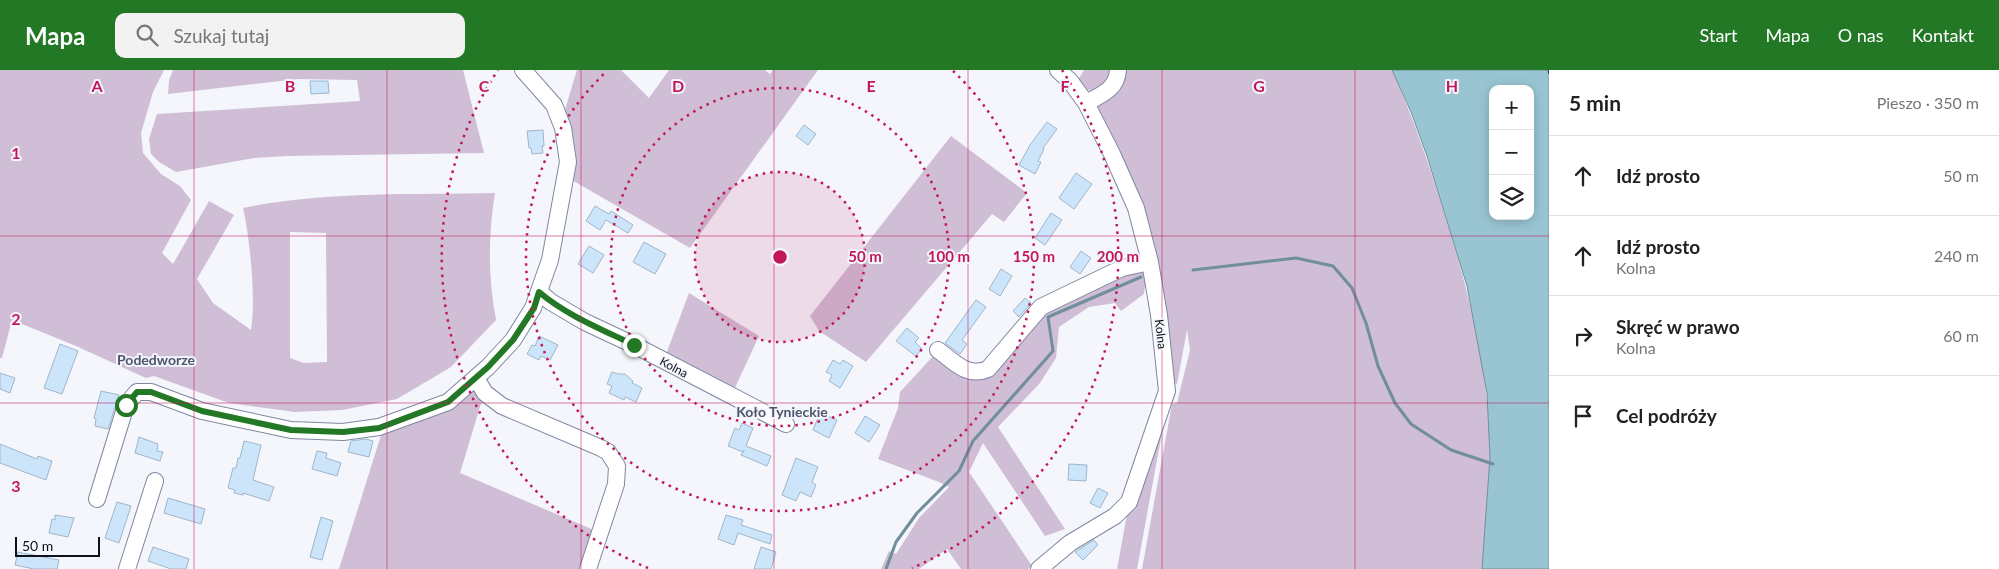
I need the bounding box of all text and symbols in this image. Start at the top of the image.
search box [115,13,465,58]
text: Mapa [25,21,85,50]
icon: search [133,21,161,49]
text: Szukaj tutaj [173,24,269,47]
text: Start [1700,24,1737,46]
text: Mapa [1765,24,1810,46]
text: O nas [1838,24,1884,46]
text: Kontakt [1912,24,1974,46]
text: A [90,76,103,95]
text: B [285,76,295,95]
text: C [479,76,490,95]
text: D [672,76,684,95]
text: E [866,76,876,95]
text: F [1060,76,1070,95]
text: G [1253,76,1265,95]
text: H [1446,76,1458,95]
map controls [1489,85,1534,220]
button: + [1489,85,1534,130]
text: 5 min [1569,90,1621,115]
text: Pieszo · 350 m [1877,93,1979,112]
button: − [1489,130,1534,175]
text: 1 [11,143,21,162]
icon: ahead [1569,162,1597,190]
text: Idź prosto [1616,164,1700,187]
text: 50 m [1943,166,1979,185]
button: layers [1489,175,1534,220]
text: Idź prosto [1616,235,1700,258]
icon: ahead [1569,242,1597,270]
text: 240 m [1934,246,1979,265]
text: 50 m [848,247,882,265]
text: 100 m [928,247,970,265]
text: 150 m [1013,247,1055,265]
text: 200 m [1097,247,1139,265]
centre of rings [771,248,789,266]
text: Kolna [1616,258,1656,277]
text: 2 [11,309,21,328]
text: Skręć w prawo [1616,315,1740,338]
street label: Kolna [1152,318,1170,350]
icon: right [1569,322,1597,350]
text: 60 m [1943,326,1979,345]
route end [623,334,646,357]
text: Kolna [1616,338,1656,357]
district label: Podedworze [117,351,195,368]
street label: Kolna [657,353,691,381]
route start [115,394,138,417]
icon: arrive [1569,402,1597,430]
district label: Koło Tynieckie [736,403,828,420]
text: Cel podróży [1616,404,1717,427]
text: 3 [11,476,21,495]
scale bar [15,534,100,557]
text: 50 m [22,537,53,554]

